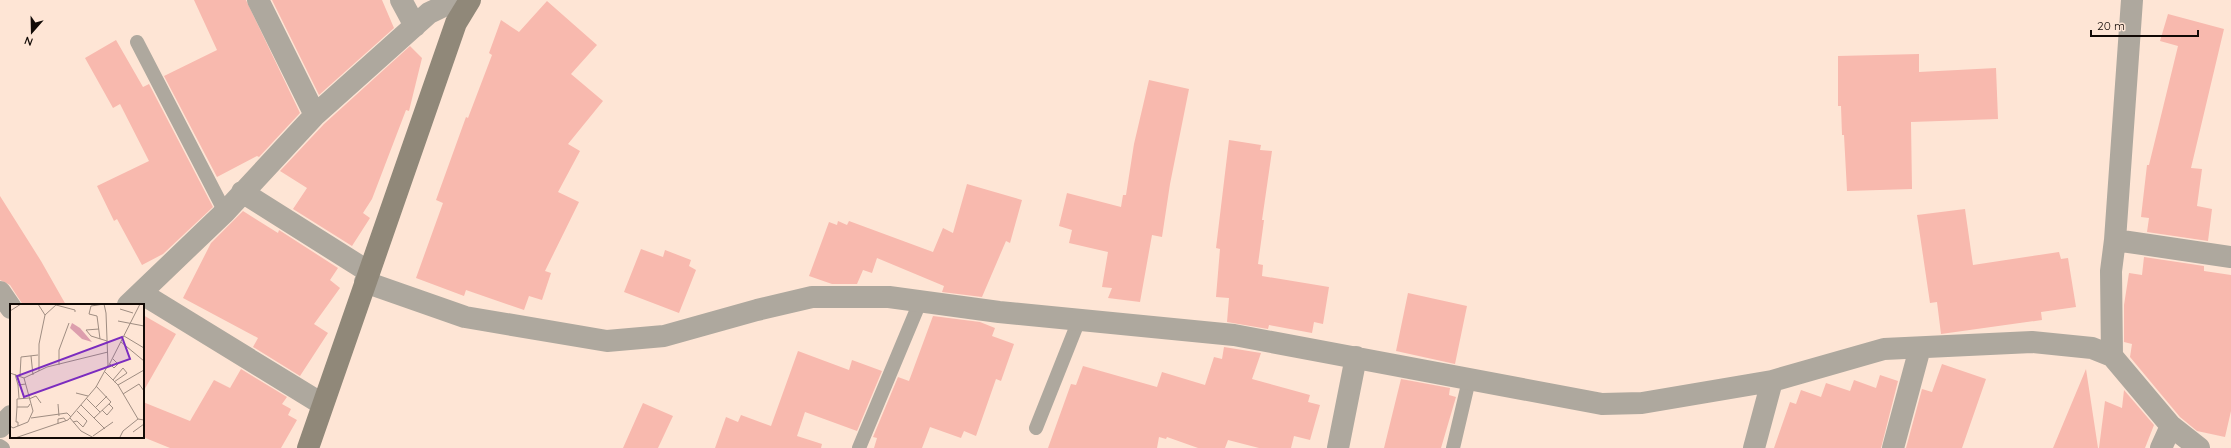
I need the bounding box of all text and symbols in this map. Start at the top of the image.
north arrow [12,12,52,52]
scale bar [2091,12,2198,38]
text: 20 m [2097,18,2125,33]
text: N [22,33,35,49]
inset map [10,304,144,438]

